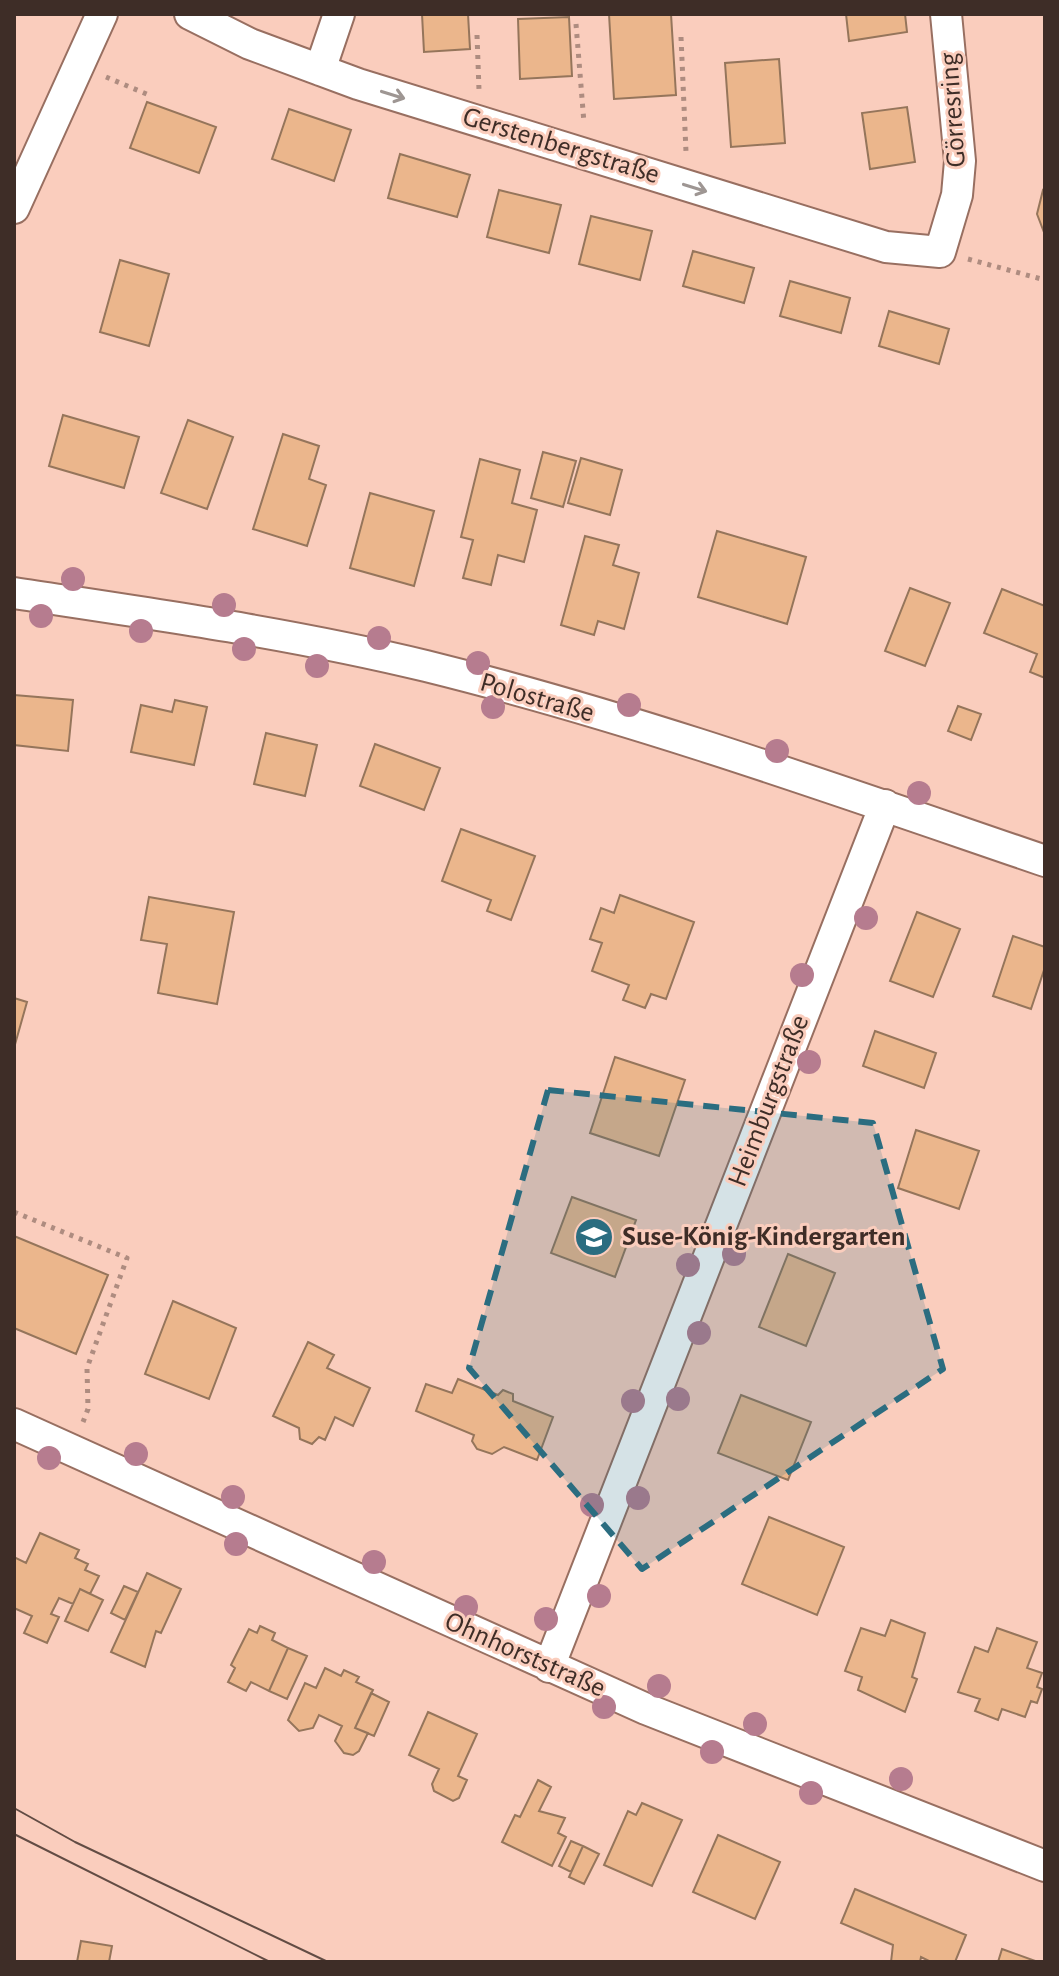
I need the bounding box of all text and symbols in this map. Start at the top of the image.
street label: Görresring [935,51,971,168]
one-way arrow [380,88,406,103]
street label: Gerstenbergstraße [459,103,663,189]
one-way arrow [682,181,708,196]
street label: Polostraße [477,668,597,728]
street label: Heimburgstraße [723,1011,815,1191]
school or university icon: Suse-König-Kindergarten [573,1216,615,1258]
place label: Suse-König-Kindergarten [622,1223,906,1251]
street label: Ohnhorststraße [441,1607,609,1703]

